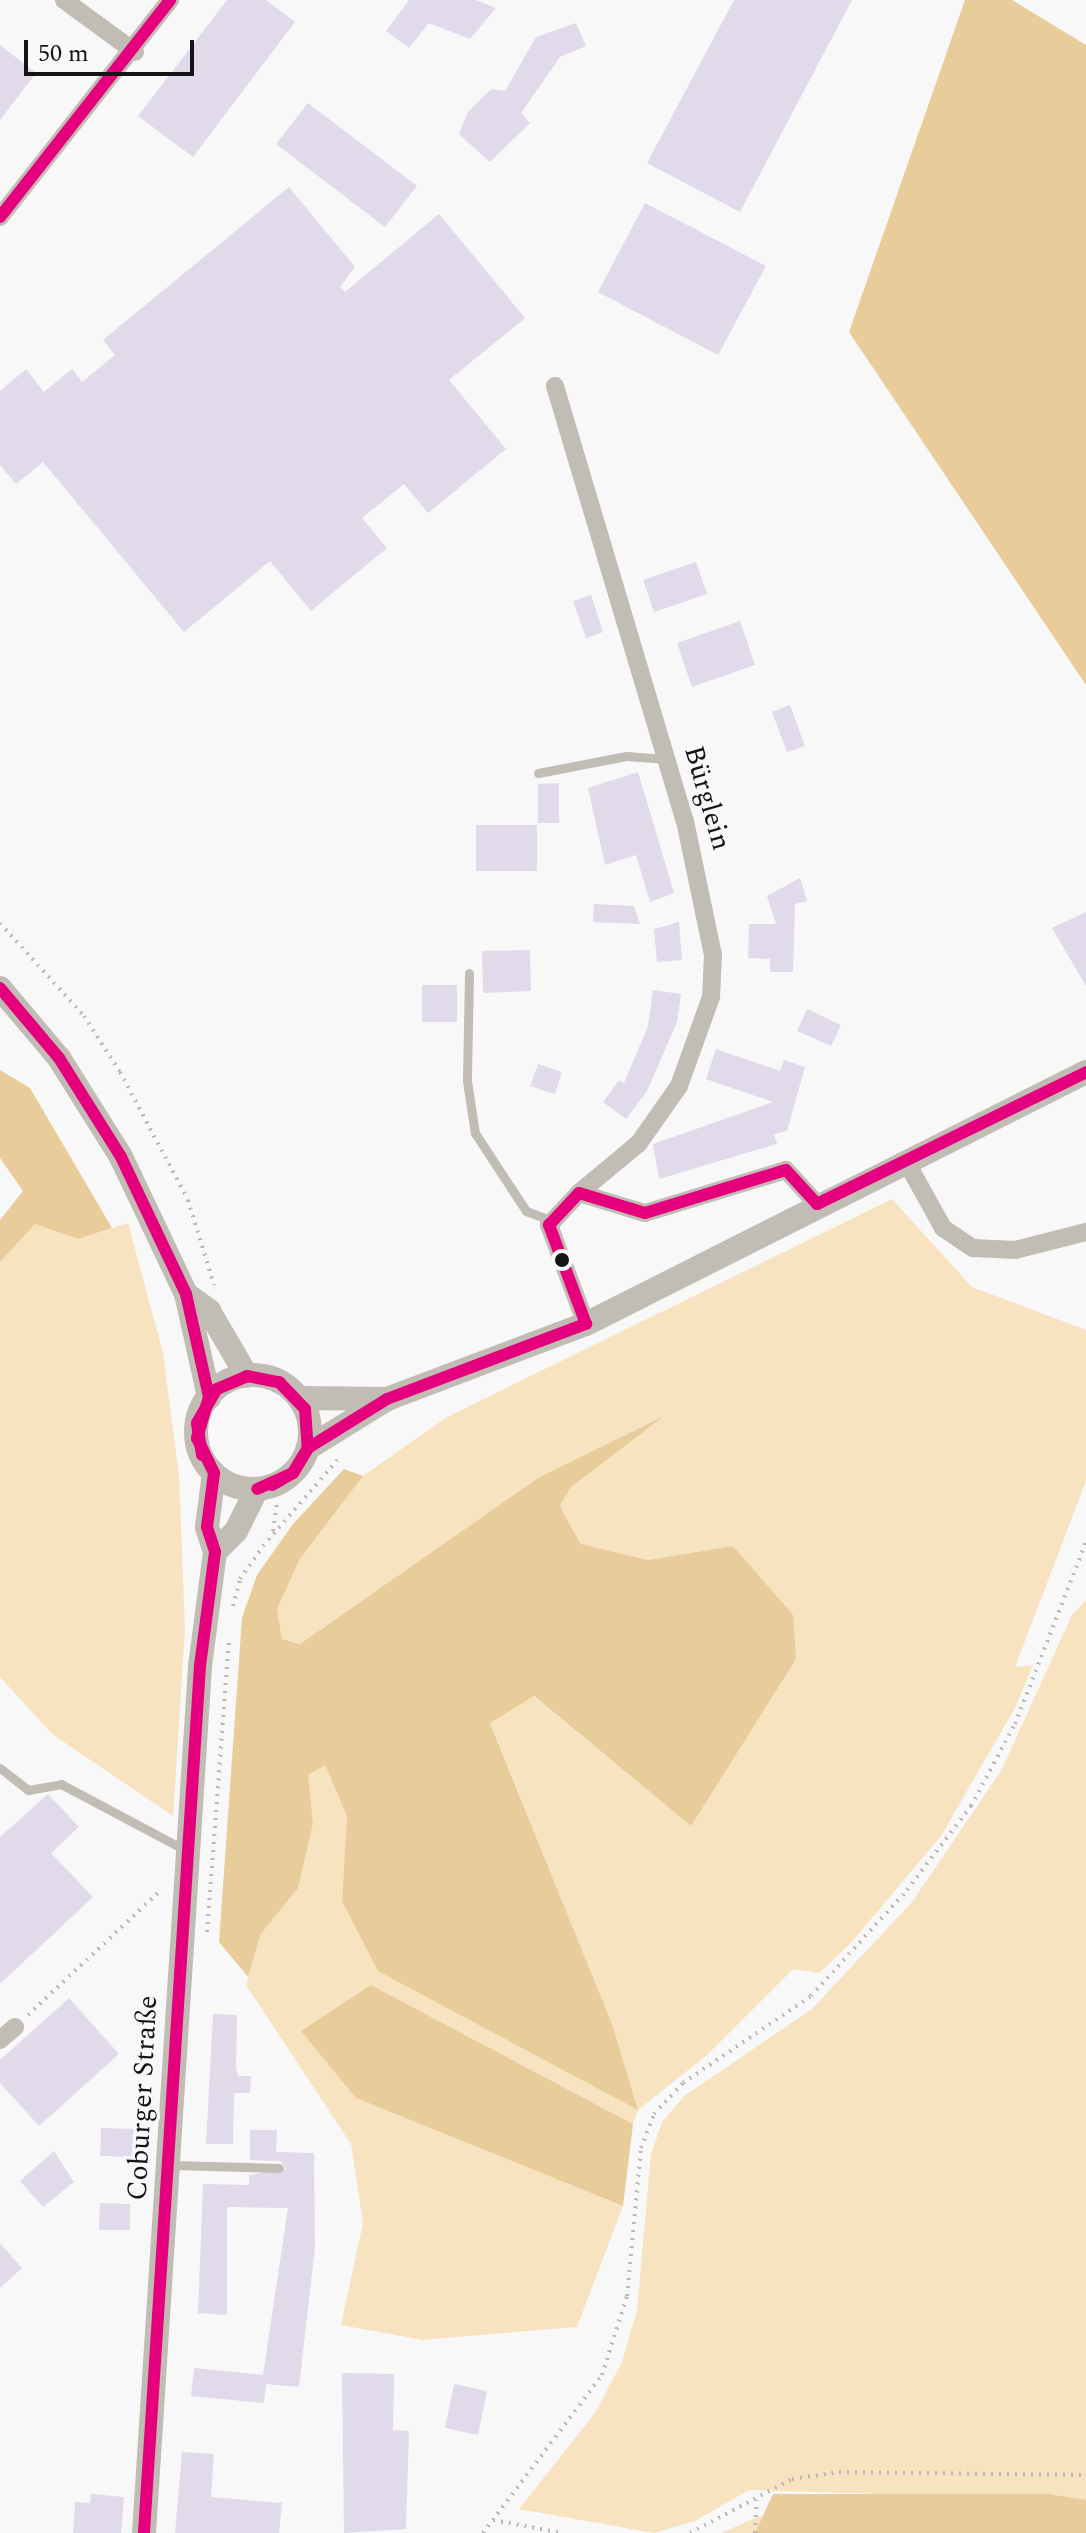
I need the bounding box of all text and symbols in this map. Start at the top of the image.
scale bar [28,24,198,74]
text: 50 m [38,36,89,72]
street label: Bürglein [676,742,738,854]
unlabelled marker [554,1252,570,1268]
street label: Coburger Straße [121,1995,165,2201]

